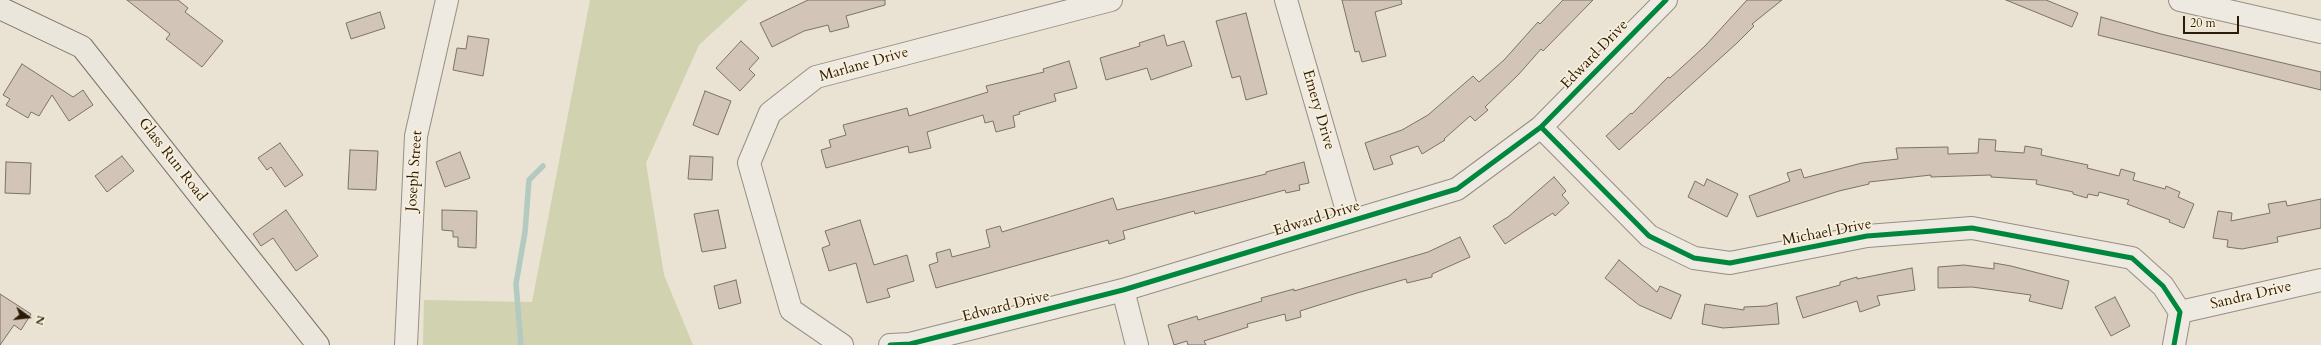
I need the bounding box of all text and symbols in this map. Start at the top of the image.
scale bar [2185,8,2241,34]
text: 20 m [2190,15,2216,31]
street label: Edward Drive [1557,17,1633,93]
street label: Marlane Drive [817,44,911,86]
street label: Emery Drive [1298,68,1338,152]
street label: Glass Run Road [134,115,210,205]
street label: Joseph Street [403,130,427,212]
street label: Edward Drive [1272,197,1362,241]
street label: Michael Drive [1781,215,1873,251]
street label: Sandra Drive [2209,278,2293,314]
street label: Edward Drive [960,287,1052,327]
north arrow [8,297,48,337]
text: N [32,314,49,327]

